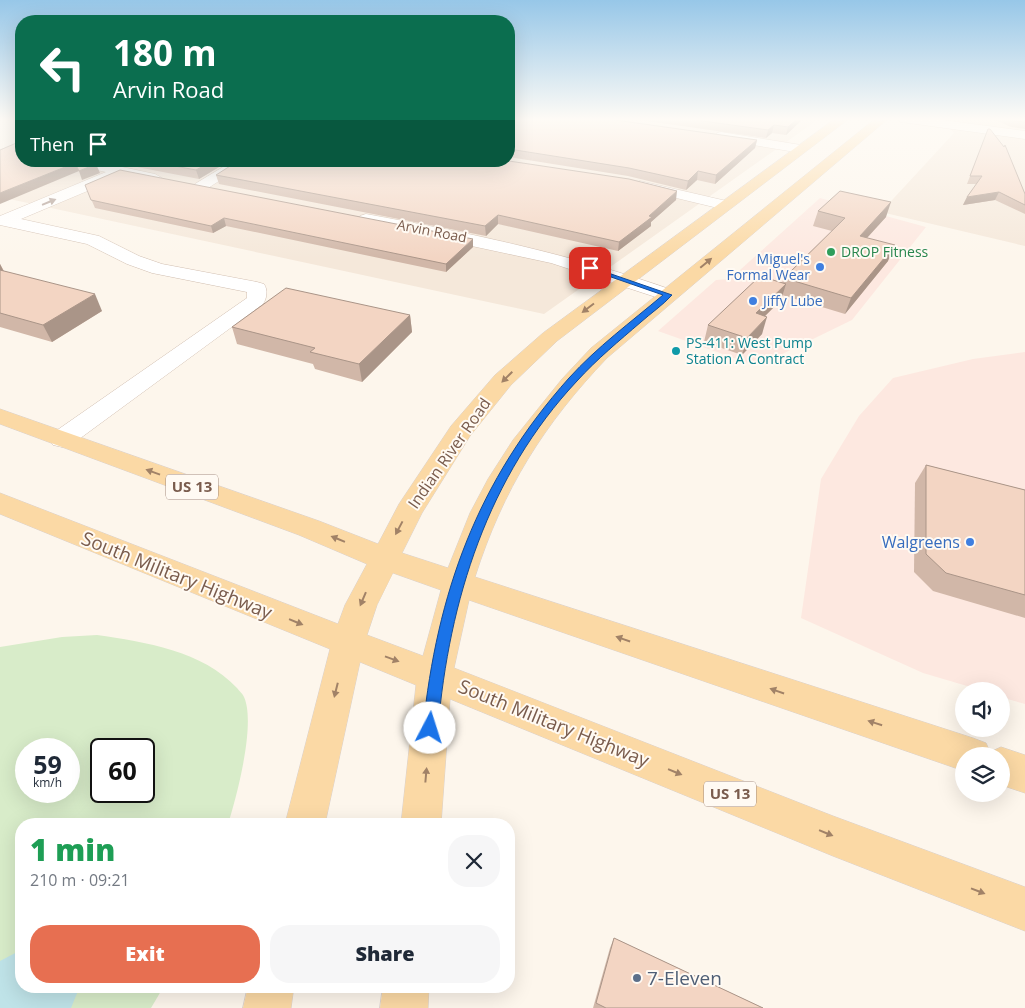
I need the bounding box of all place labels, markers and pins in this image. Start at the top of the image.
place label: DROP Fitness [841,242,929,261]
marker: DROP Fitness [825,246,837,258]
pin [569,247,611,289]
place label: Miguel's Formal Wear [726,249,810,284]
marker: Miguel's Formal Wear [814,261,826,273]
place label: Jiffy Lube [761,291,823,310]
marker: Jiffy Lube [747,295,759,307]
place label: PS-411: West Pump Station A Contract [686,333,813,368]
marker: PS-411: West Pump Station A Contract [670,345,682,357]
place label: Walgreens [882,531,960,553]
marker: Walgreens [964,536,976,548]
place label: 7-Eleven [647,965,722,991]
marker: 7-Eleven [631,972,643,984]

